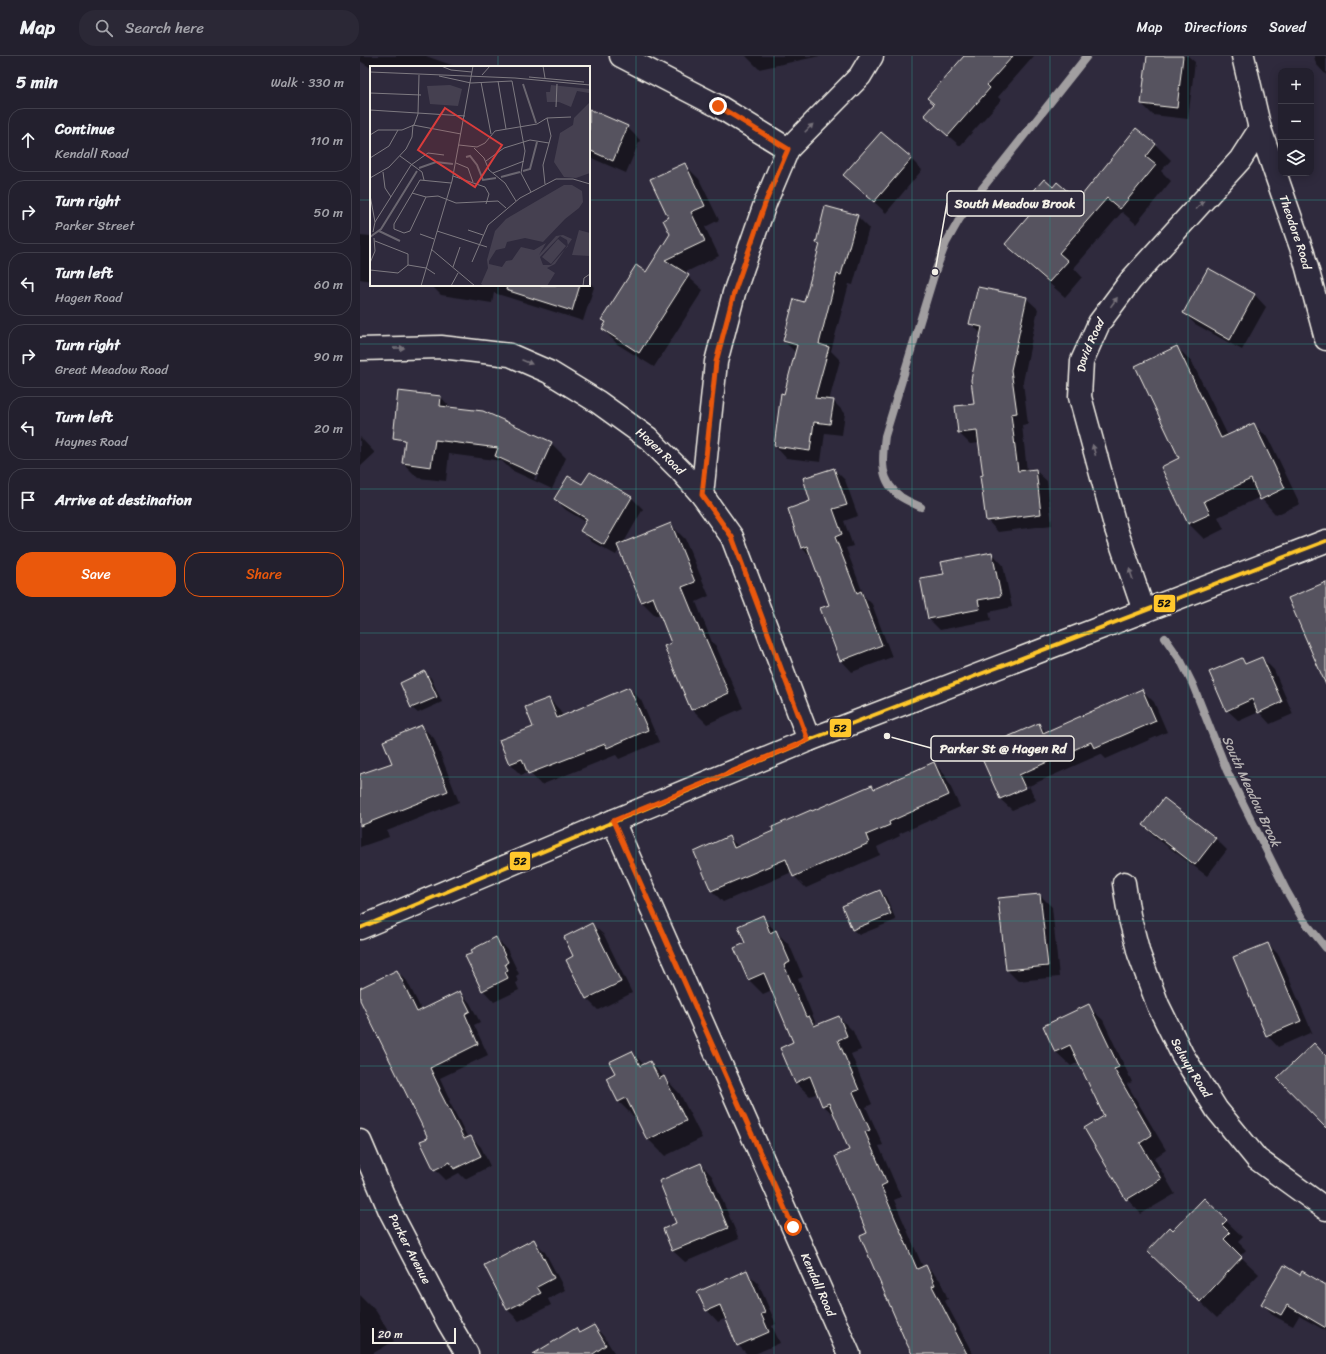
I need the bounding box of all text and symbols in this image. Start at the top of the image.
search box [79,10,359,46]
text: Map [20,11,55,44]
text: Search here [125,15,204,41]
text: Map [1136,15,1162,40]
text: Directions [1184,15,1247,40]
text: Saved [1269,15,1306,40]
icon: search [93,17,115,39]
inset map [370,66,590,286]
text: 5 min [16,67,58,97]
map controls [1278,68,1314,176]
button: + [1278,68,1314,104]
text: Walk · 330 m [271,71,344,94]
route end [709,97,727,115]
button: − [1278,104,1314,140]
text: Continue [55,116,115,142]
one-way arrow [804,123,814,133]
icon: ahead [17,129,39,151]
text: 110 m [310,129,343,152]
button: layers [1278,140,1314,176]
text: Kendall Road [55,142,128,165]
text: Turn right [55,188,120,214]
callout: South Meadow Brook [947,191,1084,216]
text: South Meadow Brook [954,192,1075,215]
street label: Theodore Road [1273,192,1318,273]
one-way arrow [1195,200,1204,209]
icon: right [17,201,39,223]
text: 50 m [313,201,343,224]
text: Parker Street [55,214,134,237]
text: Turn left [55,260,113,286]
icon: left [17,273,39,295]
text: 60 m [314,273,343,296]
text: Hagen Road [55,286,122,309]
one-way arrow [1110,297,1119,308]
street label: David Road [1070,312,1111,373]
text: Turn right [55,332,120,358]
icon: right [17,345,39,367]
text: 90 m [313,345,343,368]
one-way arrow [393,345,406,351]
text: Great Meadow Road [55,358,168,381]
one-way arrow [522,360,534,366]
text: Turn left [55,404,113,430]
icon: left [17,417,39,439]
text: 20 m [314,417,343,440]
street label: Hagen Road [631,421,691,481]
text: Haynes Road [55,430,128,453]
one-way arrow [1091,443,1097,455]
text: Arrive at destination [55,487,192,513]
icon: arrive [17,489,39,511]
button: Save [16,552,176,597]
button: Share [184,552,344,597]
one-way arrow [1128,568,1134,580]
line badge: 52 [1153,594,1176,613]
text: 52 [1157,594,1171,613]
line badge: 52 [829,718,852,738]
text: 52 [833,719,847,738]
water label: South Meadow Brook [1216,732,1288,852]
callout: Parker St @ Hagen Rd [931,736,1074,761]
text: Parker St @ Hagen Rd [940,737,1067,760]
line badge: 52 [509,851,531,871]
text: 52 [513,852,527,871]
street label: Selwyn Road [1165,1034,1218,1103]
street label: Parker Avenue [382,1210,437,1288]
route start [784,1218,802,1236]
street label: Kendall Road [794,1249,842,1321]
text: 20 m [378,1325,403,1344]
scale bar [372,1326,456,1345]

